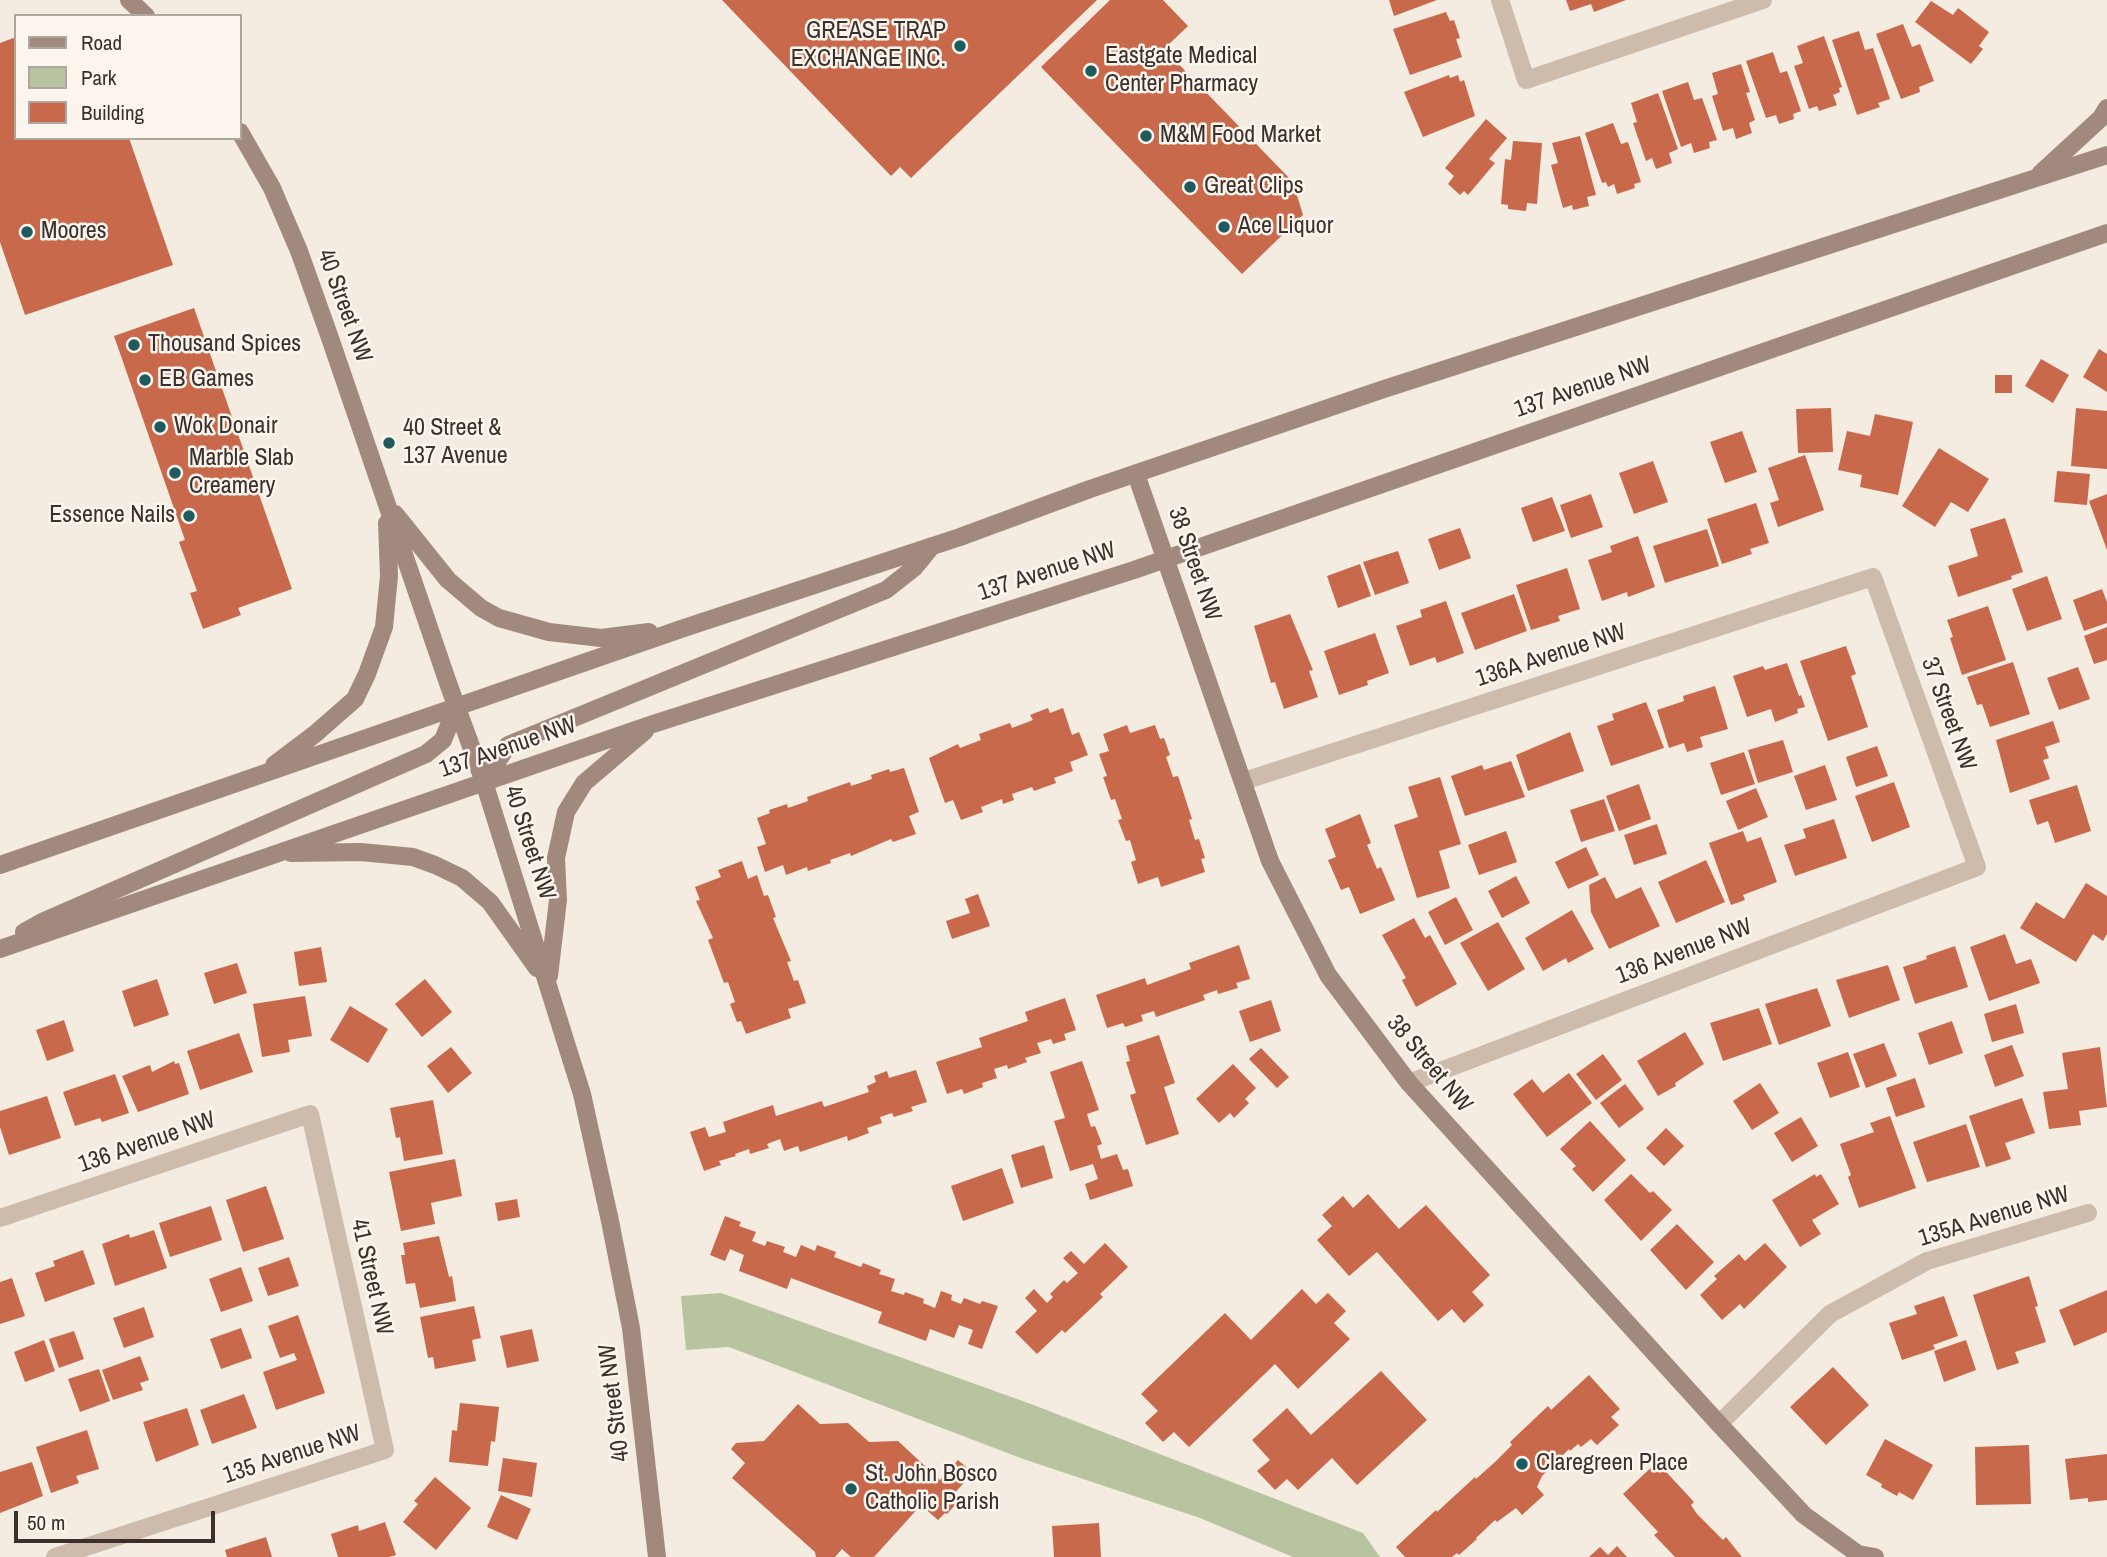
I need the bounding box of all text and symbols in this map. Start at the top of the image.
legend [14,14,242,140]
place label: GREASE TRAP EXCHANGE INC. [791,18,946,74]
text: Road [81,28,122,57]
marker: GREASE TRAP EXCHANGE INC. [952,38,968,54]
place label: Eastgate Medical Center Pharmacy [1105,43,1258,99]
text: Park [81,63,116,92]
marker: Eastgate Medical Center Pharmacy [1083,63,1099,79]
text: Building [81,98,144,127]
place label: M&M Food Market [1160,122,1321,150]
marker: M&M Food Market [1138,128,1154,144]
place label: Great Clips [1204,173,1304,201]
marker: Great Clips [1182,179,1198,195]
place label: Ace Liquor [1238,213,1333,241]
place label: Moores [41,218,107,246]
marker: Ace Liquor [1216,219,1232,235]
marker: Moores [19,224,35,240]
street label: 40 Street NW [310,246,378,366]
place label: Thousand Spices [148,331,301,359]
marker: Thousand Spices [126,337,142,353]
street label: 137 Avenue NW [1511,351,1655,425]
place label: EB Games [159,366,254,394]
marker: EB Games [137,372,153,388]
place label: Wok Donair [174,413,278,441]
place label: 40 Street & 137 Avenue [403,415,508,471]
marker: Wok Donair [152,419,168,435]
marker: 40 Street & 137 Avenue [381,435,397,451]
place label: Marble Slab Creamery [189,445,294,501]
marker: Marble Slab Creamery [167,465,183,481]
place label: Essence Nails [49,502,175,530]
street label: 38 Street NW [1161,503,1227,625]
marker: Essence Nails [181,508,197,524]
street label: 137 Avenue NW [975,536,1119,608]
street label: 136A Avenue NW [1472,618,1630,694]
street label: 37 Street NW [1914,654,1982,774]
street label: 137 Avenue NW [436,711,580,785]
street label: 40 Street NW [497,782,561,904]
street label: 136 Avenue NW [1612,913,1756,991]
street label: 38 Street NW [1380,1009,1478,1119]
street label: 136 Avenue NW [75,1106,219,1180]
street label: 135A Avenue NW [1915,1180,2073,1254]
street label: 41 Street NW [344,1216,398,1338]
street label: 40 Street NW [594,1343,636,1463]
street label: 135 Avenue NW [220,1419,364,1491]
place label: Claregreen Place [1536,1450,1688,1478]
marker: Claregreen Place [1514,1456,1530,1472]
place label: St. John Bosco Catholic Parish [865,1461,1000,1517]
marker: St. John Bosco Catholic Parish [843,1481,859,1497]
scale bar [18,1498,219,1542]
text: 50 m [27,1508,65,1537]

